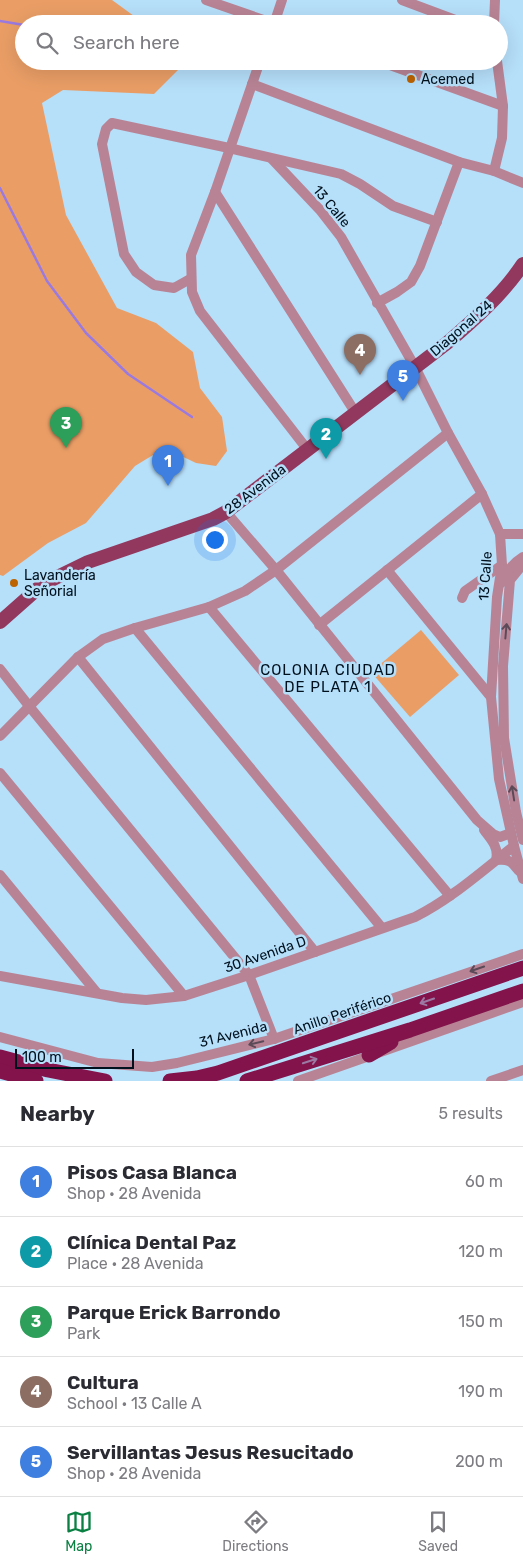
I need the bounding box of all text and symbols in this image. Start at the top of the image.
search box [15,15,508,70]
icon: search [33,29,61,57]
text: Search here [73,31,180,54]
place label: Acemed [421,71,474,88]
marker: Acemed [405,73,417,85]
street label: 13 Calle [309,182,354,231]
street label: Diagonal 24 [427,297,496,360]
pin: 4 [344,334,376,375]
pin: 5 [387,360,419,401]
pin: 3 [50,407,82,448]
pin: 2 [310,418,342,459]
pin: 1 [152,445,184,486]
street label: 28 Avenida [221,461,289,518]
your location [202,527,228,553]
street label: 13 Calle [475,551,496,601]
place label: Lavandería Señorial [24,567,96,600]
marker: Lavandería Señorial [8,577,20,589]
one-way arrow [501,623,510,639]
district label: COLONIA CIUDAD DE PLATA 1 [260,661,396,696]
one-way arrow [507,785,517,801]
street label: 30 Avenida D [222,932,308,976]
one-way arrow [470,965,485,974]
street label: Anillo Periférico [291,989,393,1038]
one-way arrow [420,997,436,1006]
street label: 31 Avenida [197,1018,269,1051]
one-way arrow [249,1039,265,1048]
scale bar [15,1046,134,1069]
text: 100 m [22,1049,62,1066]
one-way arrow [301,1056,317,1066]
text: Nearby [20,1101,95,1126]
text: 5 results [439,1104,503,1123]
text: Pisos Casa Blanca [67,1161,237,1184]
text: 1 [32,1172,40,1191]
text: 60 m [465,1172,503,1191]
text: Shop · 28 Avenida [67,1184,201,1203]
text: Clínica Dental Paz [67,1231,236,1254]
text: 2 [31,1242,41,1261]
text: 120 m [458,1242,503,1261]
text: Place · 28 Avenida [67,1254,204,1273]
text: Parque Erick Barrondo [67,1301,281,1324]
text: 3 [31,1312,41,1331]
text: 150 m [458,1312,503,1331]
text: Park [67,1324,100,1343]
text: Cultura [67,1371,139,1394]
text: 4 [31,1382,41,1401]
text: 190 m [458,1382,503,1401]
text: School · 13 Calle A [67,1394,202,1413]
text: Servillantas Jesus Resucitado [67,1441,354,1464]
text: 5 [31,1452,41,1471]
text: 200 m [455,1452,503,1471]
text: Shop · 28 Avenida [67,1464,201,1483]
tab: Map [65,1508,93,1555]
tab: Directions [222,1508,289,1555]
tab: Saved [418,1508,458,1555]

